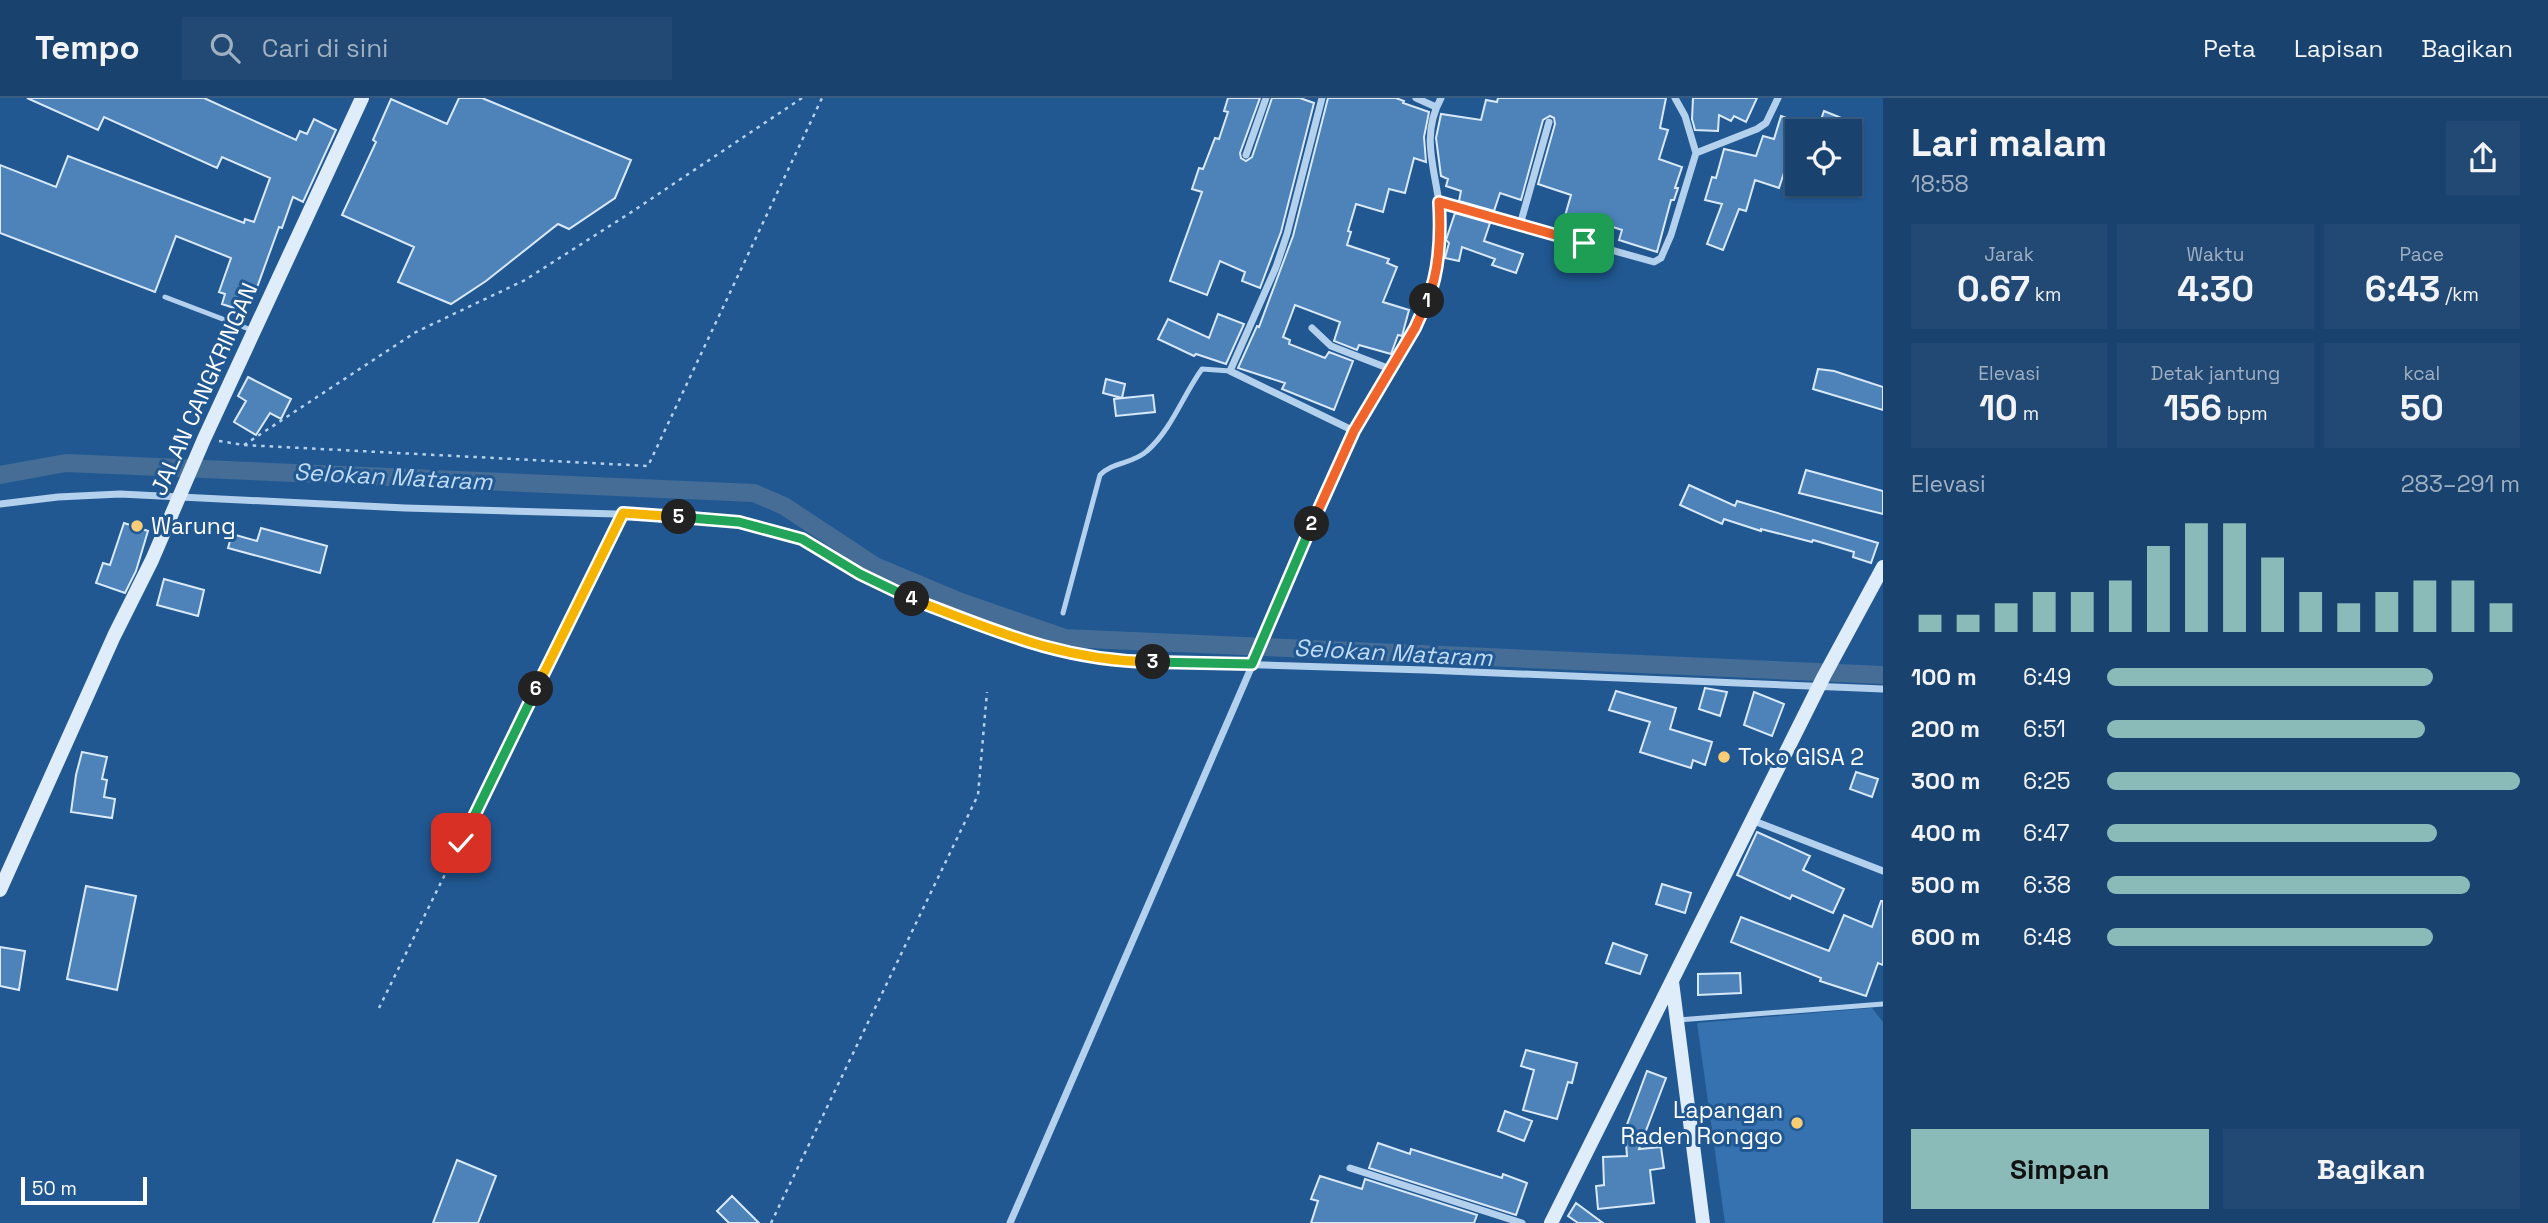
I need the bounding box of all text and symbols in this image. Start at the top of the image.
search box [182,17,672,80]
text: Tempo [35,27,140,69]
icon: search [206,29,244,67]
text: Cari di sini [262,31,388,65]
text: Peta [2203,33,2256,64]
text: Lapisan [2294,33,2383,64]
text: Bagikan [2421,33,2513,64]
map controls [1785,119,1862,196]
button: locate [1785,119,1862,196]
text: Lari malam [1911,119,2107,167]
button: share [2446,121,2520,195]
text: 18:58 [1911,169,1969,199]
pin [1554,213,1614,273]
icon: arrive [1565,224,1603,262]
text: Jarak [1984,242,2034,267]
text: Waktu [2187,242,2244,267]
text: Pace [2400,242,2444,267]
text: 0.67 [1957,267,2030,311]
text: 4:30 [2177,267,2254,311]
text: 6:43 [2365,267,2440,311]
street label: JALAN CANGKRINGAN [144,278,264,500]
text: km [2030,282,2061,307]
text: /km [2440,282,2479,307]
pin: 1 [1410,284,1444,318]
text: 1 [1422,288,1431,313]
text: Elevasi [1978,361,2040,386]
text: Detak jantung [2151,361,2280,386]
text: kcal [2403,361,2440,386]
text: 10 [1979,386,2018,430]
text: 156 [2163,386,2222,430]
text: 50 [2400,386,2444,430]
text: m [2018,401,2039,426]
text: bpm [2222,401,2268,426]
water label: Selokan Mataram [293,456,494,497]
text: Elevasi [1911,469,1986,499]
text: 283–291 m [2401,469,2520,499]
pin: 5 [662,500,696,534]
text: 5 [673,504,684,529]
pin: 2 [1294,506,1330,542]
place label: Warung [151,511,236,541]
text: 2 [1306,511,1317,536]
marker: Warung [129,518,145,534]
pin: 4 [894,582,930,616]
text: 4 [905,586,918,611]
water label: Selokan Mataram [1293,632,1494,673]
pin: 3 [1136,644,1170,680]
text: 3 [1147,649,1158,674]
text: 100 m [1911,662,1977,692]
text: 6:49 [2023,662,2071,692]
pin: 6 [518,672,554,706]
text: 6 [530,676,541,701]
text: 200 m [1911,714,1980,744]
text: 6:51 [2023,714,2066,744]
place label: Toko GISA 2 [1738,742,1864,772]
marker: Toko GISA 2 [1716,749,1732,765]
text: 300 m [1911,766,1980,796]
text: 6:25 [2023,766,2071,796]
pin [431,813,491,873]
text: 400 m [1911,818,1981,848]
text: 6:47 [2023,818,2070,848]
icon: check [442,824,480,862]
text: 500 m [1911,870,1980,900]
text: 6:38 [2023,870,2071,900]
text: 600 m [1911,922,1981,952]
text: 6:48 [2023,922,2072,952]
place label: Lapangan Raden Ronggo [1621,1095,1783,1151]
marker: Lapangan Raden Ronggo [1789,1115,1805,1131]
button: Simpan [1911,1129,2209,1209]
button: Bagikan [2223,1129,2520,1209]
scale bar [21,1174,147,1206]
text: 50 m [32,1176,77,1201]

